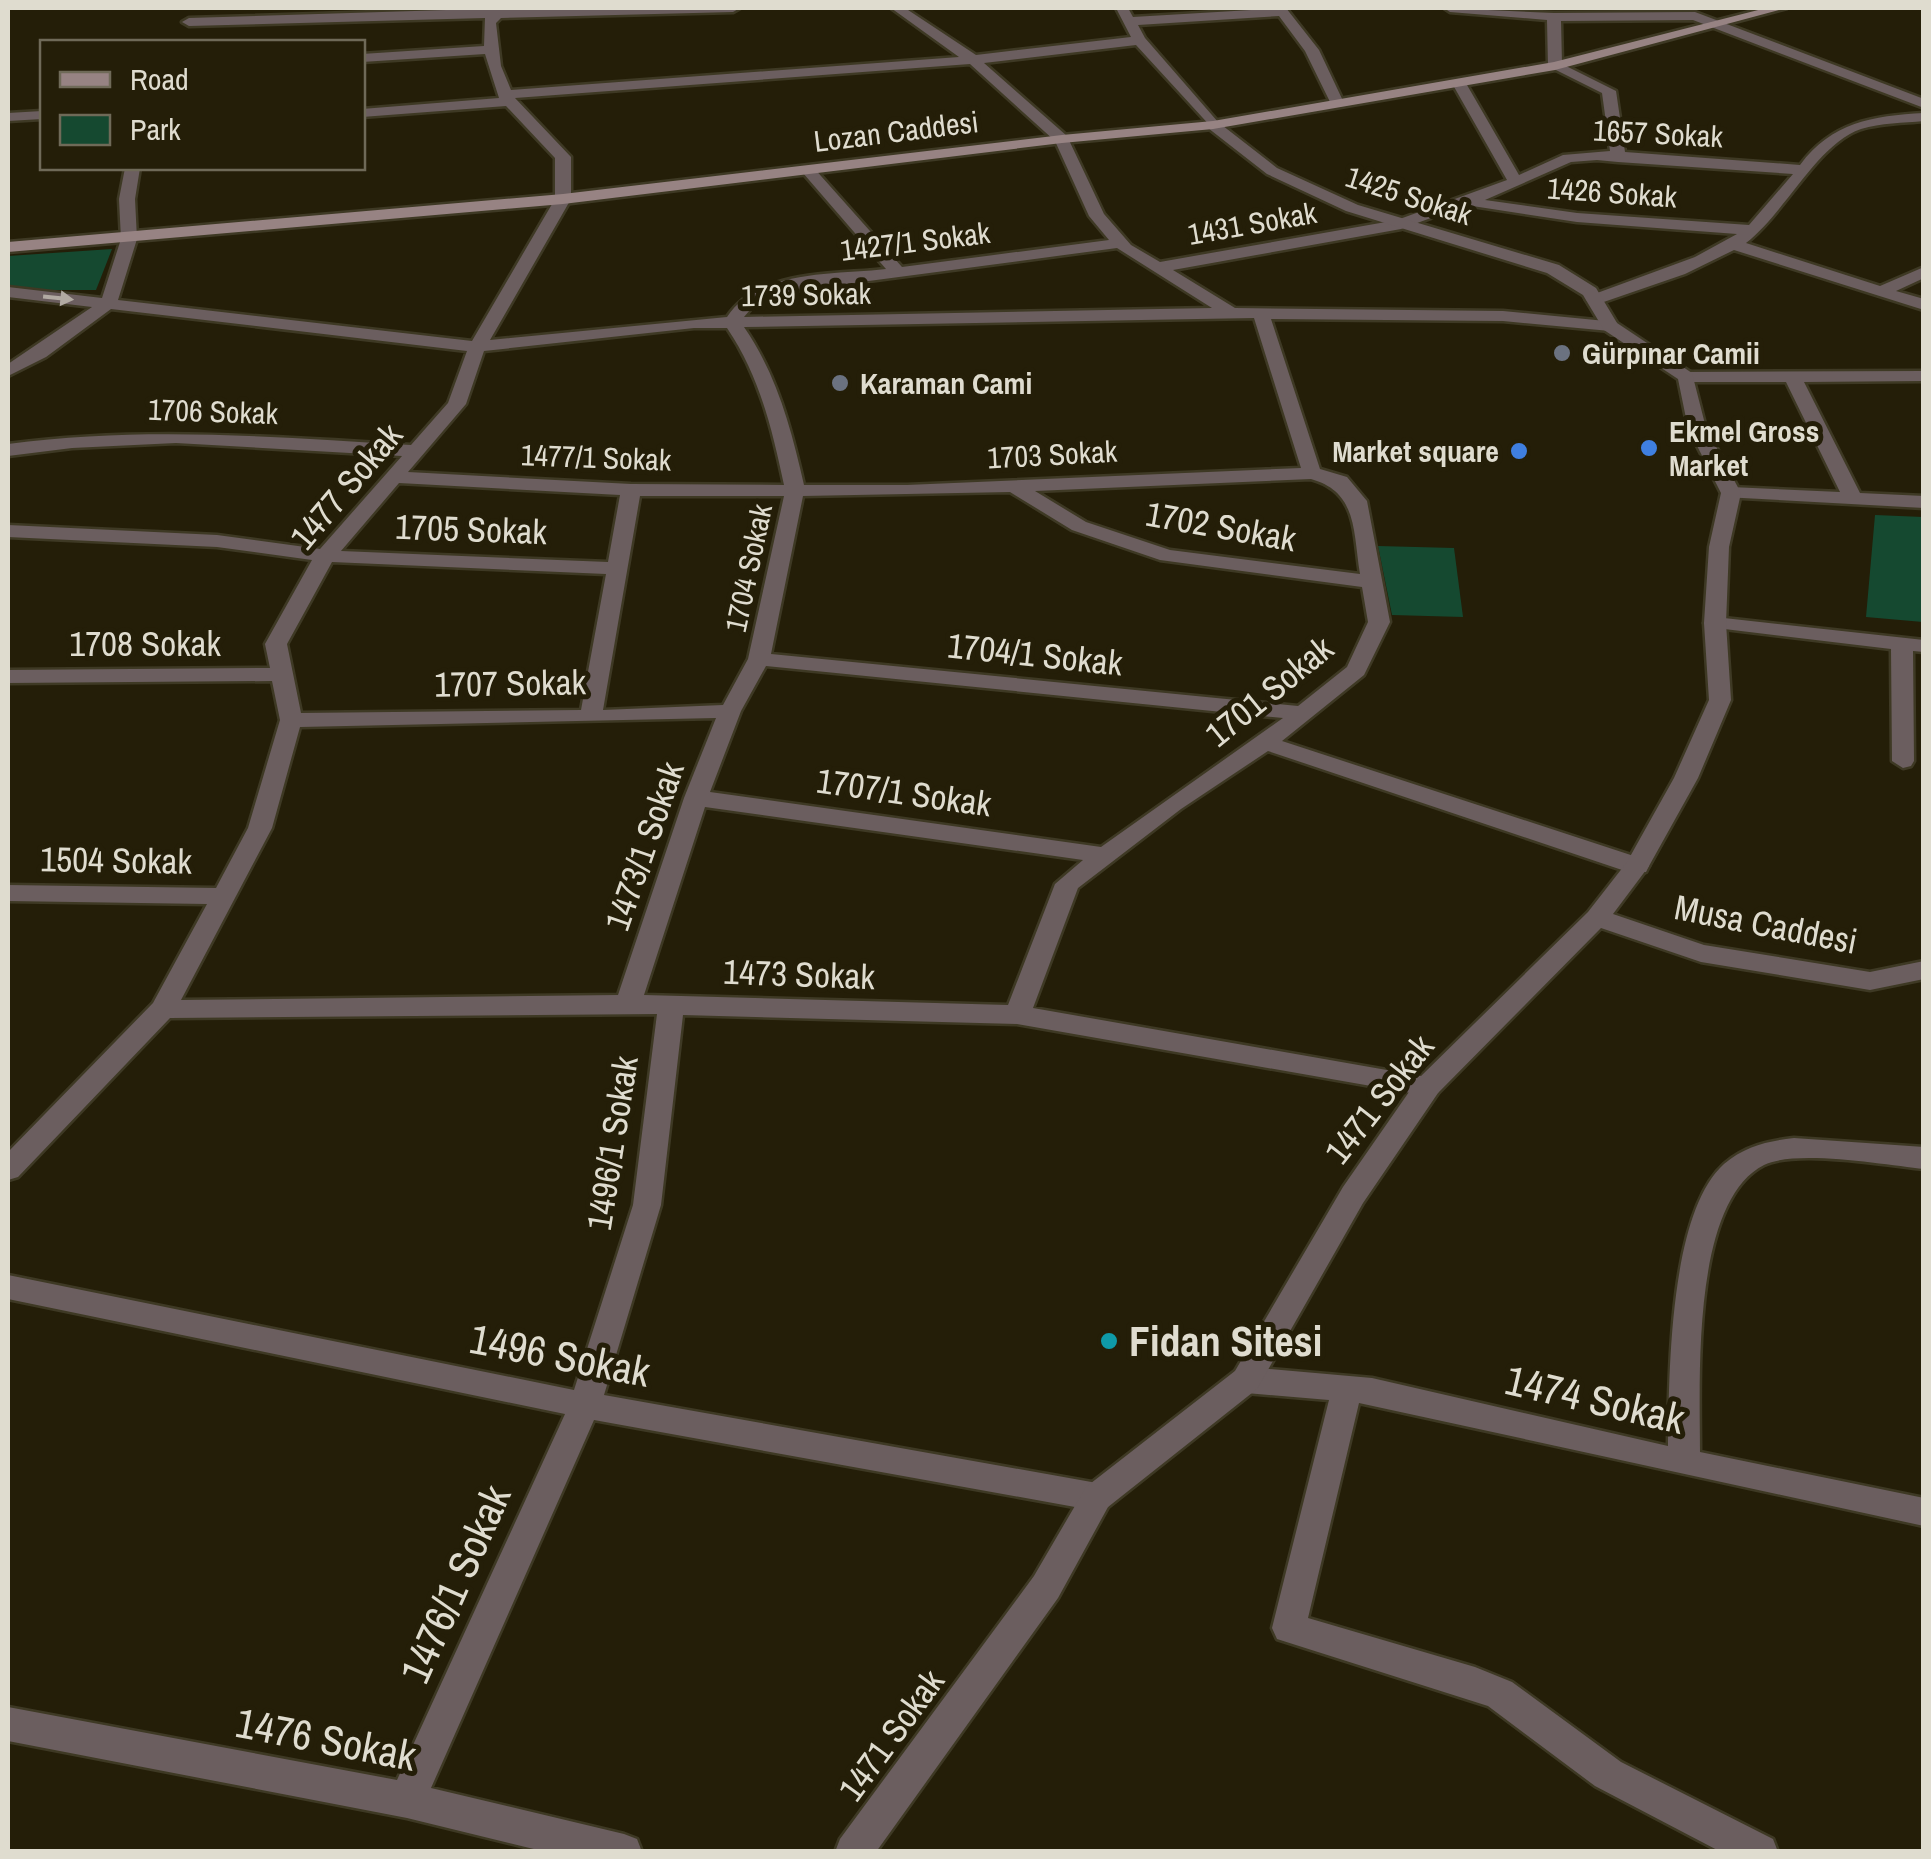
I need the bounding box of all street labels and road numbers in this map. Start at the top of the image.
street label: Lozan Caddesi [811,101,981,161]
street label: 1657 Sokak [1592,110,1725,156]
street label: 1425 Sokak [1341,156,1478,234]
street label: 1426 Sokak [1546,168,1679,217]
street label: 1431 Sokak [1185,192,1320,254]
street label: 1427/1 Sokak [838,212,993,270]
street label: 1739 Sokak [741,273,872,315]
street label: 1706 Sokak [147,389,279,433]
street label: 1477 Sokak [279,412,413,559]
street label: 1703 Sokak [986,431,1119,477]
street label: 1477/1 Sokak [520,434,673,480]
street label: 1702 Sokak [1142,490,1300,562]
street label: 1704 Sokak [715,500,781,636]
street label: 1705 Sokak [394,503,548,555]
street label: 1708 Sokak [69,620,221,667]
street label: 1704/1 Sokak [945,621,1125,687]
street label: 1701 Sokak [1195,625,1343,757]
street label: 1707 Sokak [434,658,587,708]
street label: 1473/1 Sokak [593,755,695,937]
street label: 1707/1 Sokak [814,757,995,828]
street label: 1504 Sokak [40,835,193,885]
street label: Musa Caddesi [1671,883,1861,965]
street label: 1473 Sokak [722,948,876,1000]
street label: 1471 Sokak [1314,1024,1445,1173]
street label: 1496/1 Sokak [575,1052,649,1233]
street label: 1496 Sokak [465,1310,655,1400]
street label: 1474 Sokak [1500,1351,1691,1447]
street label: 1476/1 Sokak [387,1476,524,1692]
street label: 1471 Sokak [827,1659,955,1810]
street label: 1476 Sokak [231,1694,421,1784]

